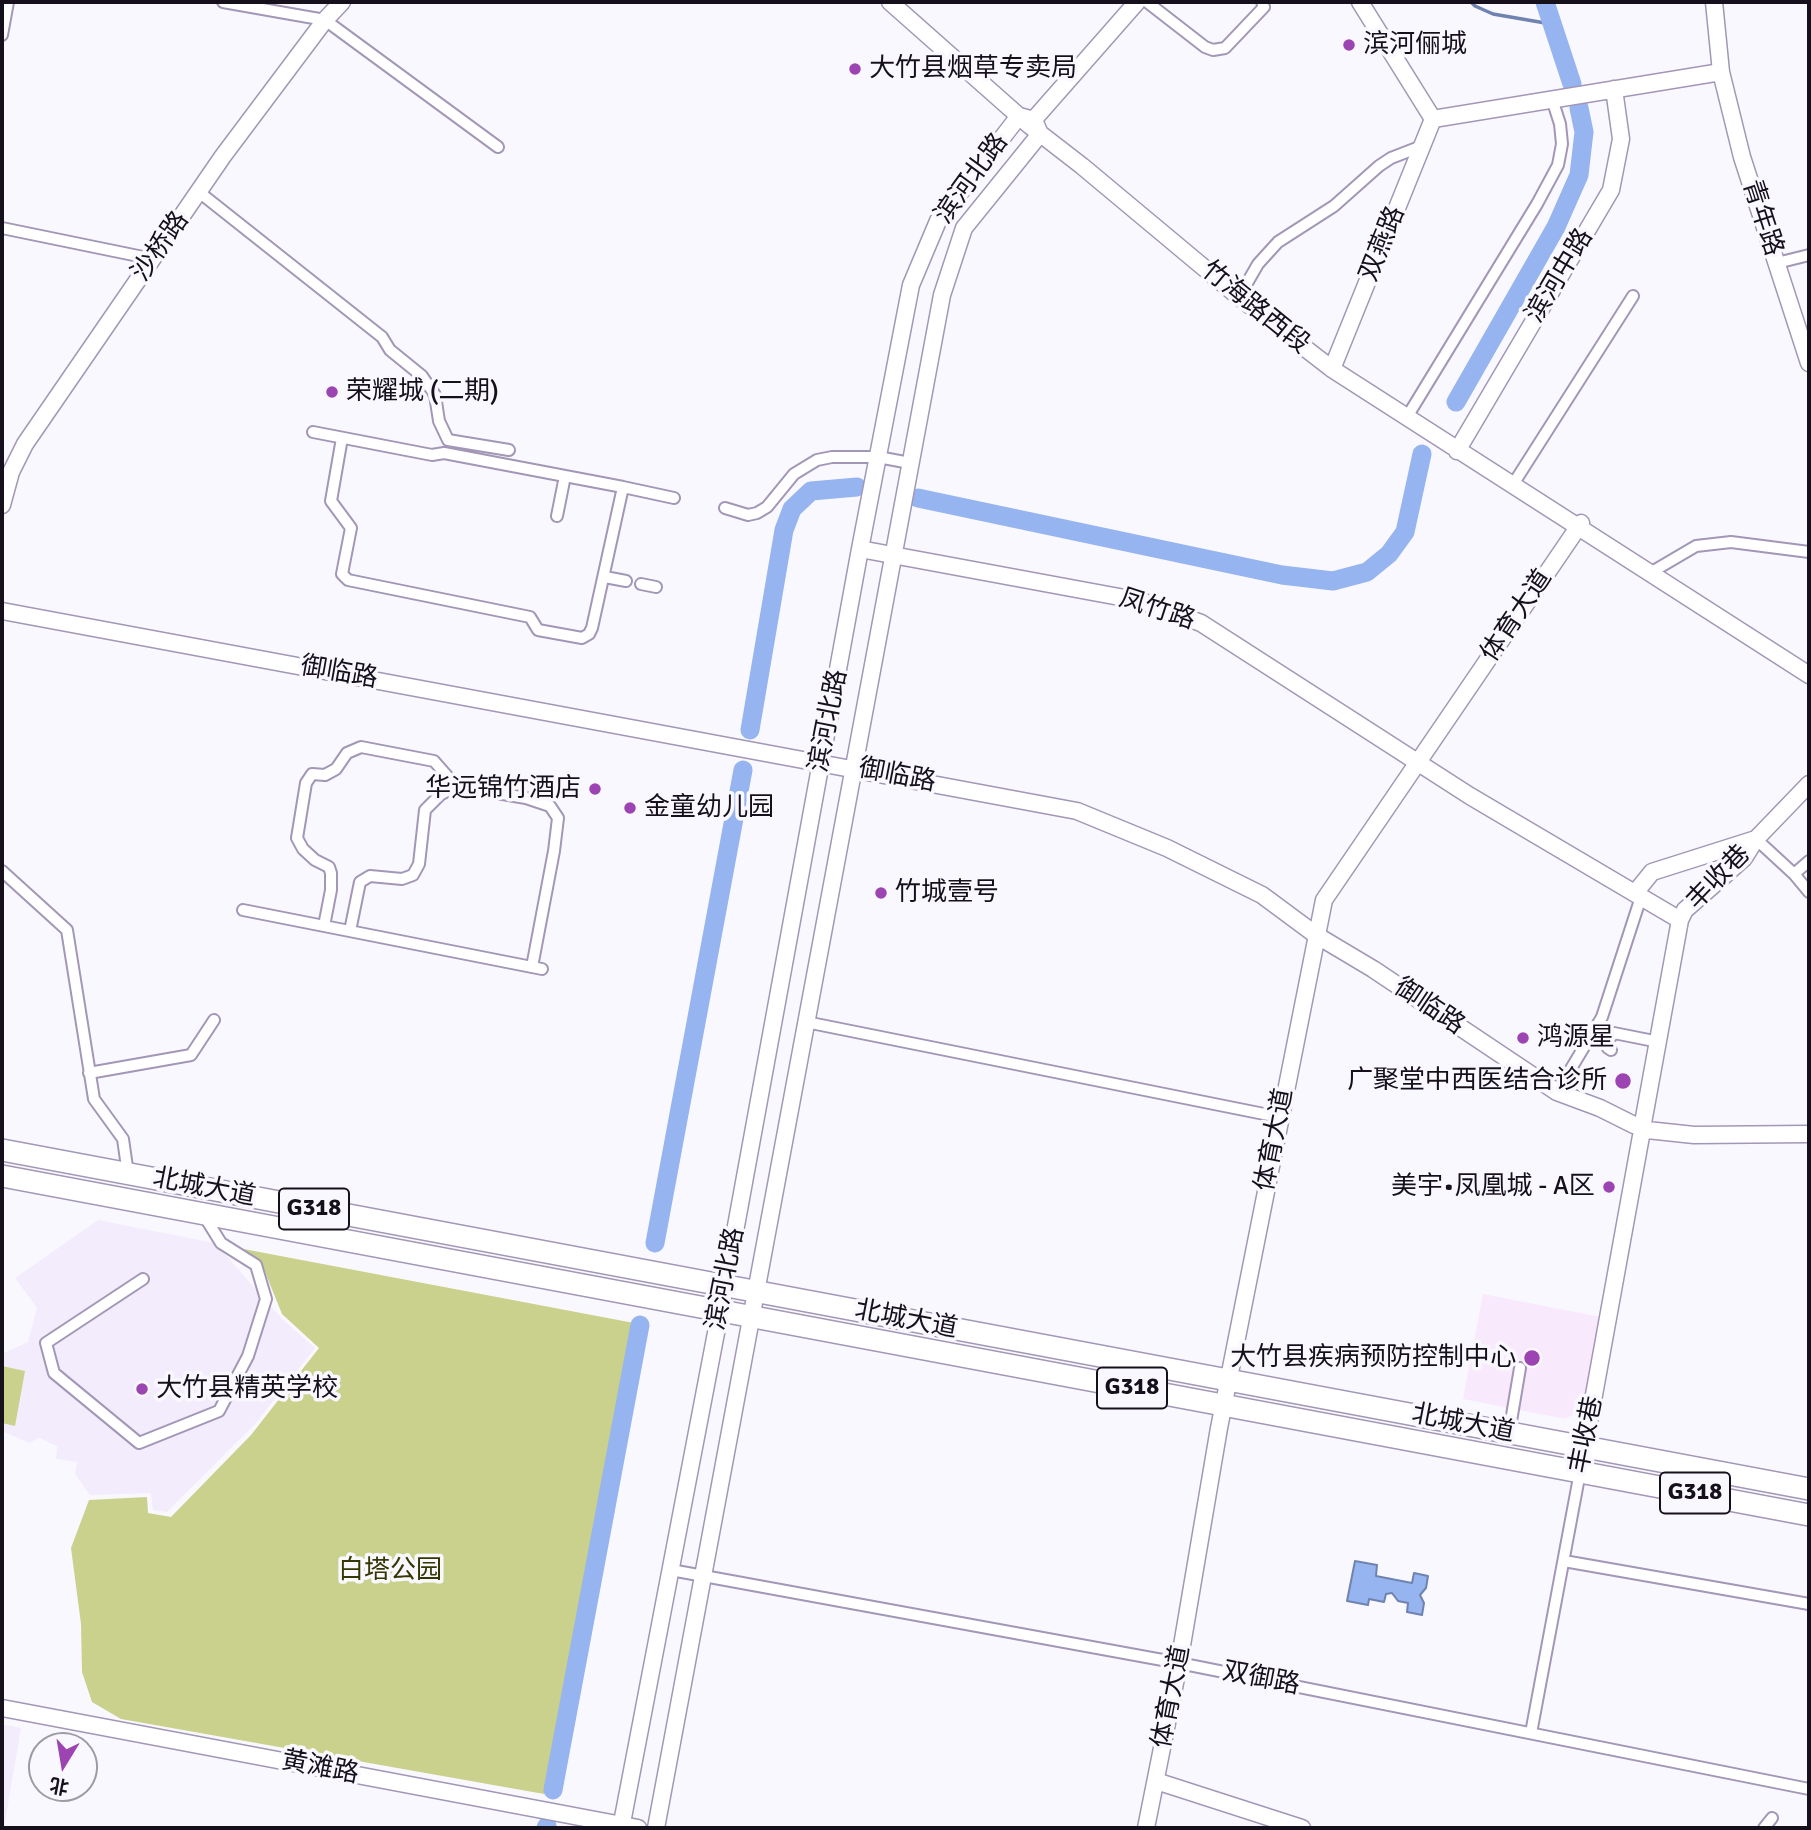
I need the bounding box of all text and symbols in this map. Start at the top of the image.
place label: 滨河俪城 [1363,29,1467,61]
marker: 滨河俪城 [1341,37,1357,53]
place label: 大竹县烟草专卖局 [869,53,1077,85]
marker: 大竹县烟草专卖局 [847,61,863,77]
street label: 滨河北路 [929,128,1015,230]
street label: 青年路 [1735,176,1789,260]
street label: 双燕路 [1354,202,1412,286]
street label: 沙桥路 [126,206,196,288]
street label: 滨河中路 [1520,223,1600,329]
street label: 竹海路西段 [1195,255,1315,361]
place label: 荣耀城 (二期) [346,376,499,408]
marker: 荣耀城 (二期) [324,384,340,400]
street label: 体育大道 [1475,564,1559,668]
street label: 凤竹路 [1115,583,1199,637]
street label: 御临路 [298,651,380,695]
street label: 滨河北路 [804,667,854,775]
street label: 御临路 [856,753,938,799]
place label: 华远锦竹酒店 [425,773,581,805]
marker: 华远锦竹酒店 [587,781,603,797]
place label: 金童幼儿园 [644,792,774,824]
marker: 金童幼儿园 [622,800,638,816]
street label: 丰收巷 [1681,839,1757,917]
place label: 竹城壹号 [895,877,999,909]
marker: 竹城壹号 [873,885,889,901]
street label: 御临路 [1388,972,1470,1042]
place label: 鸿源星 [1537,1022,1615,1054]
marker: 鸿源星 [1515,1030,1531,1046]
place label: 广聚堂中西医结合诊所 [1347,1065,1607,1097]
marker: 广聚堂中西医结合诊所 [1613,1071,1633,1091]
street label: 体育大道 [1250,1086,1300,1194]
street label: 北城大道 [150,1163,258,1213]
place label: 美宇•凤凰城 - A区 [1391,1171,1595,1203]
marker: 美宇•凤凰城 - A区 [1601,1179,1617,1195]
road number: G318 [279,1189,349,1230]
street label: 滨河北路 [701,1225,751,1333]
street label: 北城大道 [852,1295,960,1345]
place label: 大竹县疾病预防控制中心 [1230,1342,1516,1374]
marker: 大竹县疾病预防控制中心 [1522,1348,1542,1368]
road number: G318 [1097,1368,1167,1408]
place label: 大竹县精英学校 [156,1373,338,1405]
marker: 大竹县精英学校 [134,1381,150,1397]
street label: 丰收巷 [1564,1394,1610,1476]
street label: 北城大道 [1409,1399,1517,1449]
road number: G318 [1660,1472,1730,1513]
park label: 白塔公园 [338,1555,442,1587]
street label: 体育大道 [1147,1643,1197,1751]
street label: 双御路 [1220,1656,1302,1702]
north arrow [28,1732,98,1802]
street label: 黄滩路 [279,1745,361,1791]
text: 北 [48,1772,71,1799]

